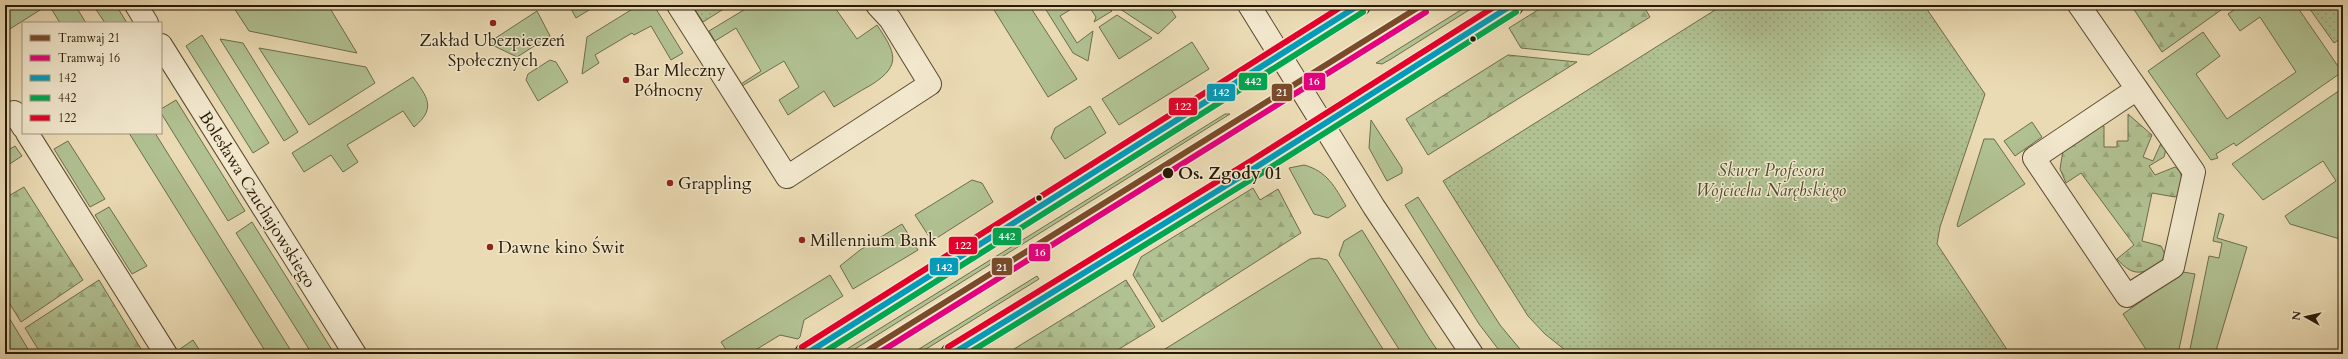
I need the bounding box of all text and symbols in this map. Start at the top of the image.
marker: Zakład Ubezpieczeń Społecznych [488,18,498,28]
legend [22,22,162,134]
place label: Zakład Ubezpieczeń Społecznych [420,29,566,72]
text: Tramwaj 21 [58,30,120,46]
unlabelled marker [1468,34,1478,44]
text: Tramwaj 16 [58,50,120,66]
place label: Bar Mleczny Północny [634,59,726,102]
text: 142 [58,70,76,86]
line badge: 442 [1238,72,1268,91]
line badge: 16 [1303,72,1326,91]
text: 442 [1245,74,1262,89]
text: 16 [1308,74,1320,89]
marker: Bar Mleczny Północny [621,75,631,85]
line badge: 142 [1206,83,1236,102]
line badge: 21 [1271,83,1293,102]
text: 142 [1213,85,1230,100]
text: 21 [1276,85,1288,100]
text: 442 [58,90,76,106]
line badge: 122 [1168,97,1198,116]
text: 122 [1175,99,1192,114]
street label: Bolesława Czuchajowskiego [194,107,321,292]
text: 122 [58,110,76,126]
park label: Skwer Profesora Wojciecha Narębskiego [1696,159,1846,202]
place label: Os. Zgody 01 [1178,162,1283,185]
marker: Os. Zgody 01 [1161,166,1175,180]
place label: Grappling [678,172,752,195]
marker: Grappling [665,178,675,188]
unlabelled marker [1034,193,1044,203]
line badge: 442 [992,227,1022,246]
place label: Millennium Bank [810,229,938,252]
text: 442 [999,229,1016,244]
marker: Millennium Bank [797,235,807,245]
place label: Dawne kino Świt [498,236,625,259]
line badge: 122 [948,236,978,255]
text: 122 [955,238,972,253]
marker: Dawne kino Świt [485,242,495,252]
line badge: 16 [1028,243,1051,262]
text: 16 [1034,245,1046,260]
line badge: 142 [929,257,959,276]
line badge: 21 [991,257,1013,276]
text: 142 [936,260,953,275]
text: 21 [996,260,1008,275]
north arrow [2286,297,2326,337]
text: N [2289,309,2305,321]

